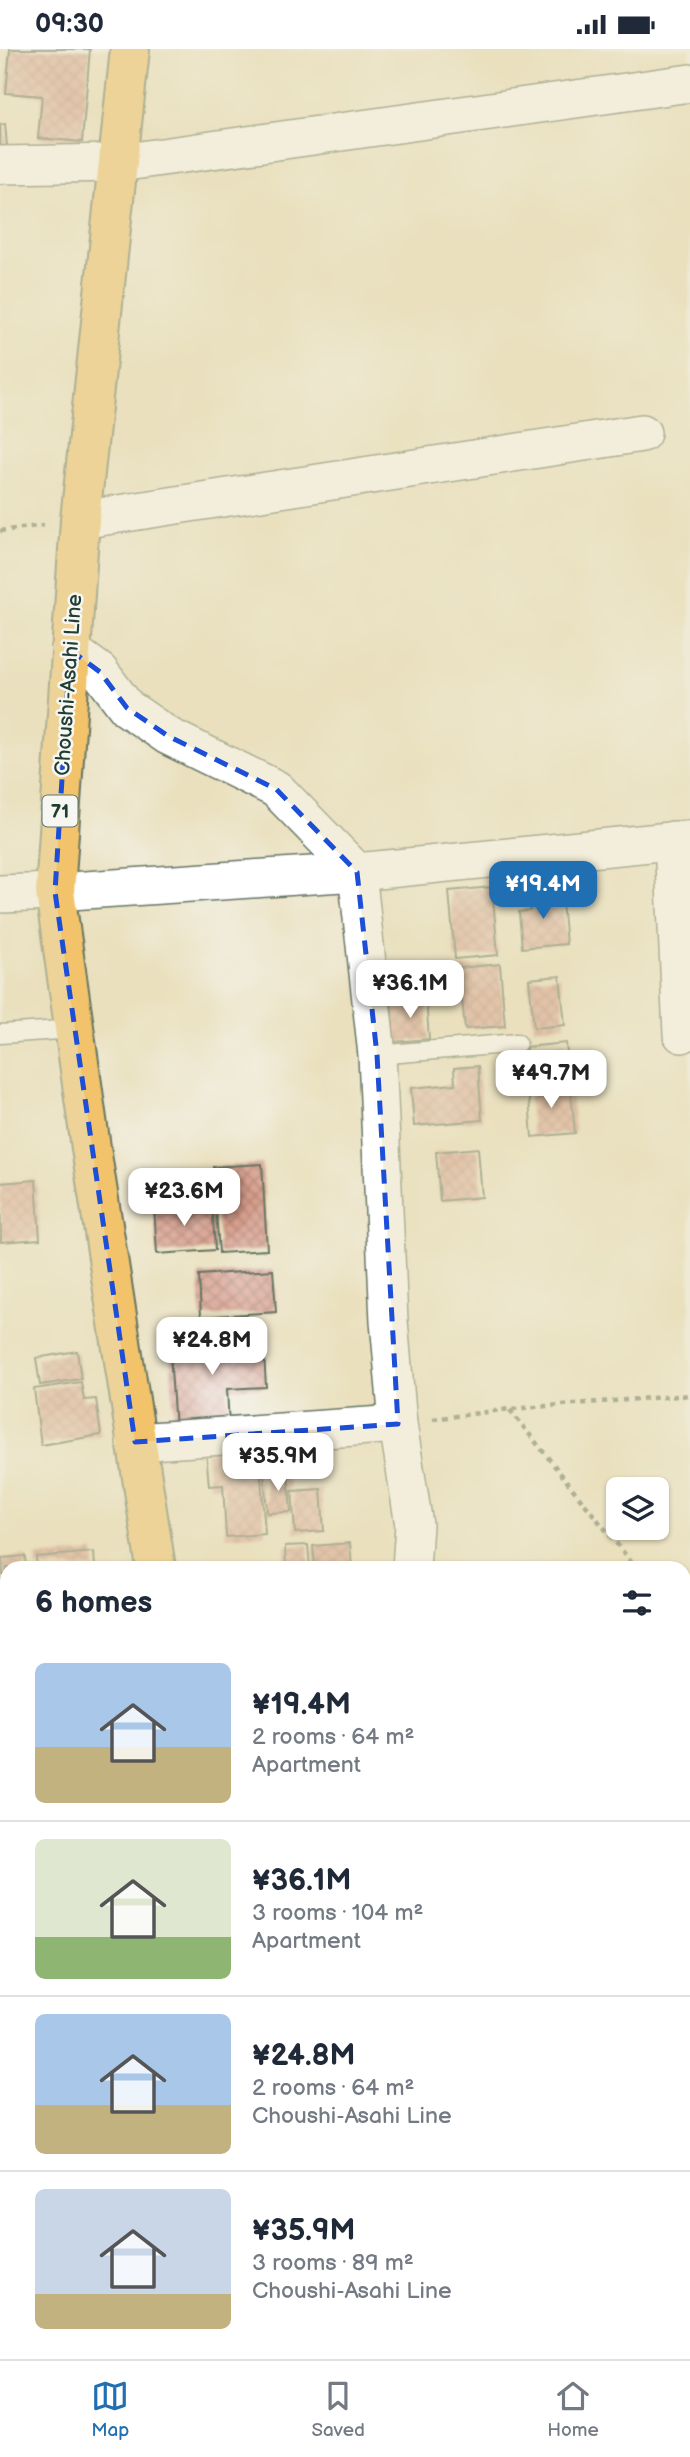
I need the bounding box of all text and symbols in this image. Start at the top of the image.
text: 09:30 [35,9,104,40]
street label: Choushi-Asahi Line [50,593,87,777]
road number: 71 [42,796,78,827]
pin: ¥19.4M [486,861,600,921]
text: ¥19.4M [505,870,581,898]
pin: ¥36.1M [353,961,467,1020]
text: ¥36.1M [372,969,448,997]
pin: ¥49.7M [494,1051,608,1110]
text: ¥49.7M [512,1059,590,1087]
pin: ¥23.6M [127,1169,241,1228]
text: ¥23.6M [144,1177,224,1205]
pin: ¥24.8M [155,1317,269,1377]
text: ¥24.8M [172,1326,252,1354]
pin: ¥35.9M [221,1433,335,1493]
text: ¥35.9M [238,1442,318,1470]
map controls [606,1477,669,1540]
button: layers [606,1477,669,1540]
icon: filters [618,1584,656,1622]
text: 6 homes [35,1585,152,1621]
text: ¥19.4M [252,1687,351,1723]
icon: home [91,1691,175,1775]
text: 2 rooms · 64 m² [252,1723,414,1751]
text: Apartment [252,1751,361,1779]
text: ¥36.1M [252,1863,351,1899]
icon: home [91,1867,175,1951]
text: 3 rooms · 104 m² [252,1899,423,1927]
text: Apartment [252,1927,361,1955]
text: ¥24.8M [252,2038,355,2074]
icon: home [91,2042,175,2126]
text: 2 rooms · 64 m² [252,2074,414,2102]
text: Choushi-Asahi Line [252,2102,452,2130]
text: ¥35.9M [252,2213,355,2249]
icon: home [91,2217,175,2301]
text: 3 rooms · 89 m² [252,2249,414,2277]
text: Choushi-Asahi Line [252,2277,452,2305]
tab: Map [91,2377,129,2442]
tab: Saved [312,2377,365,2442]
tab: Home [547,2377,599,2442]

